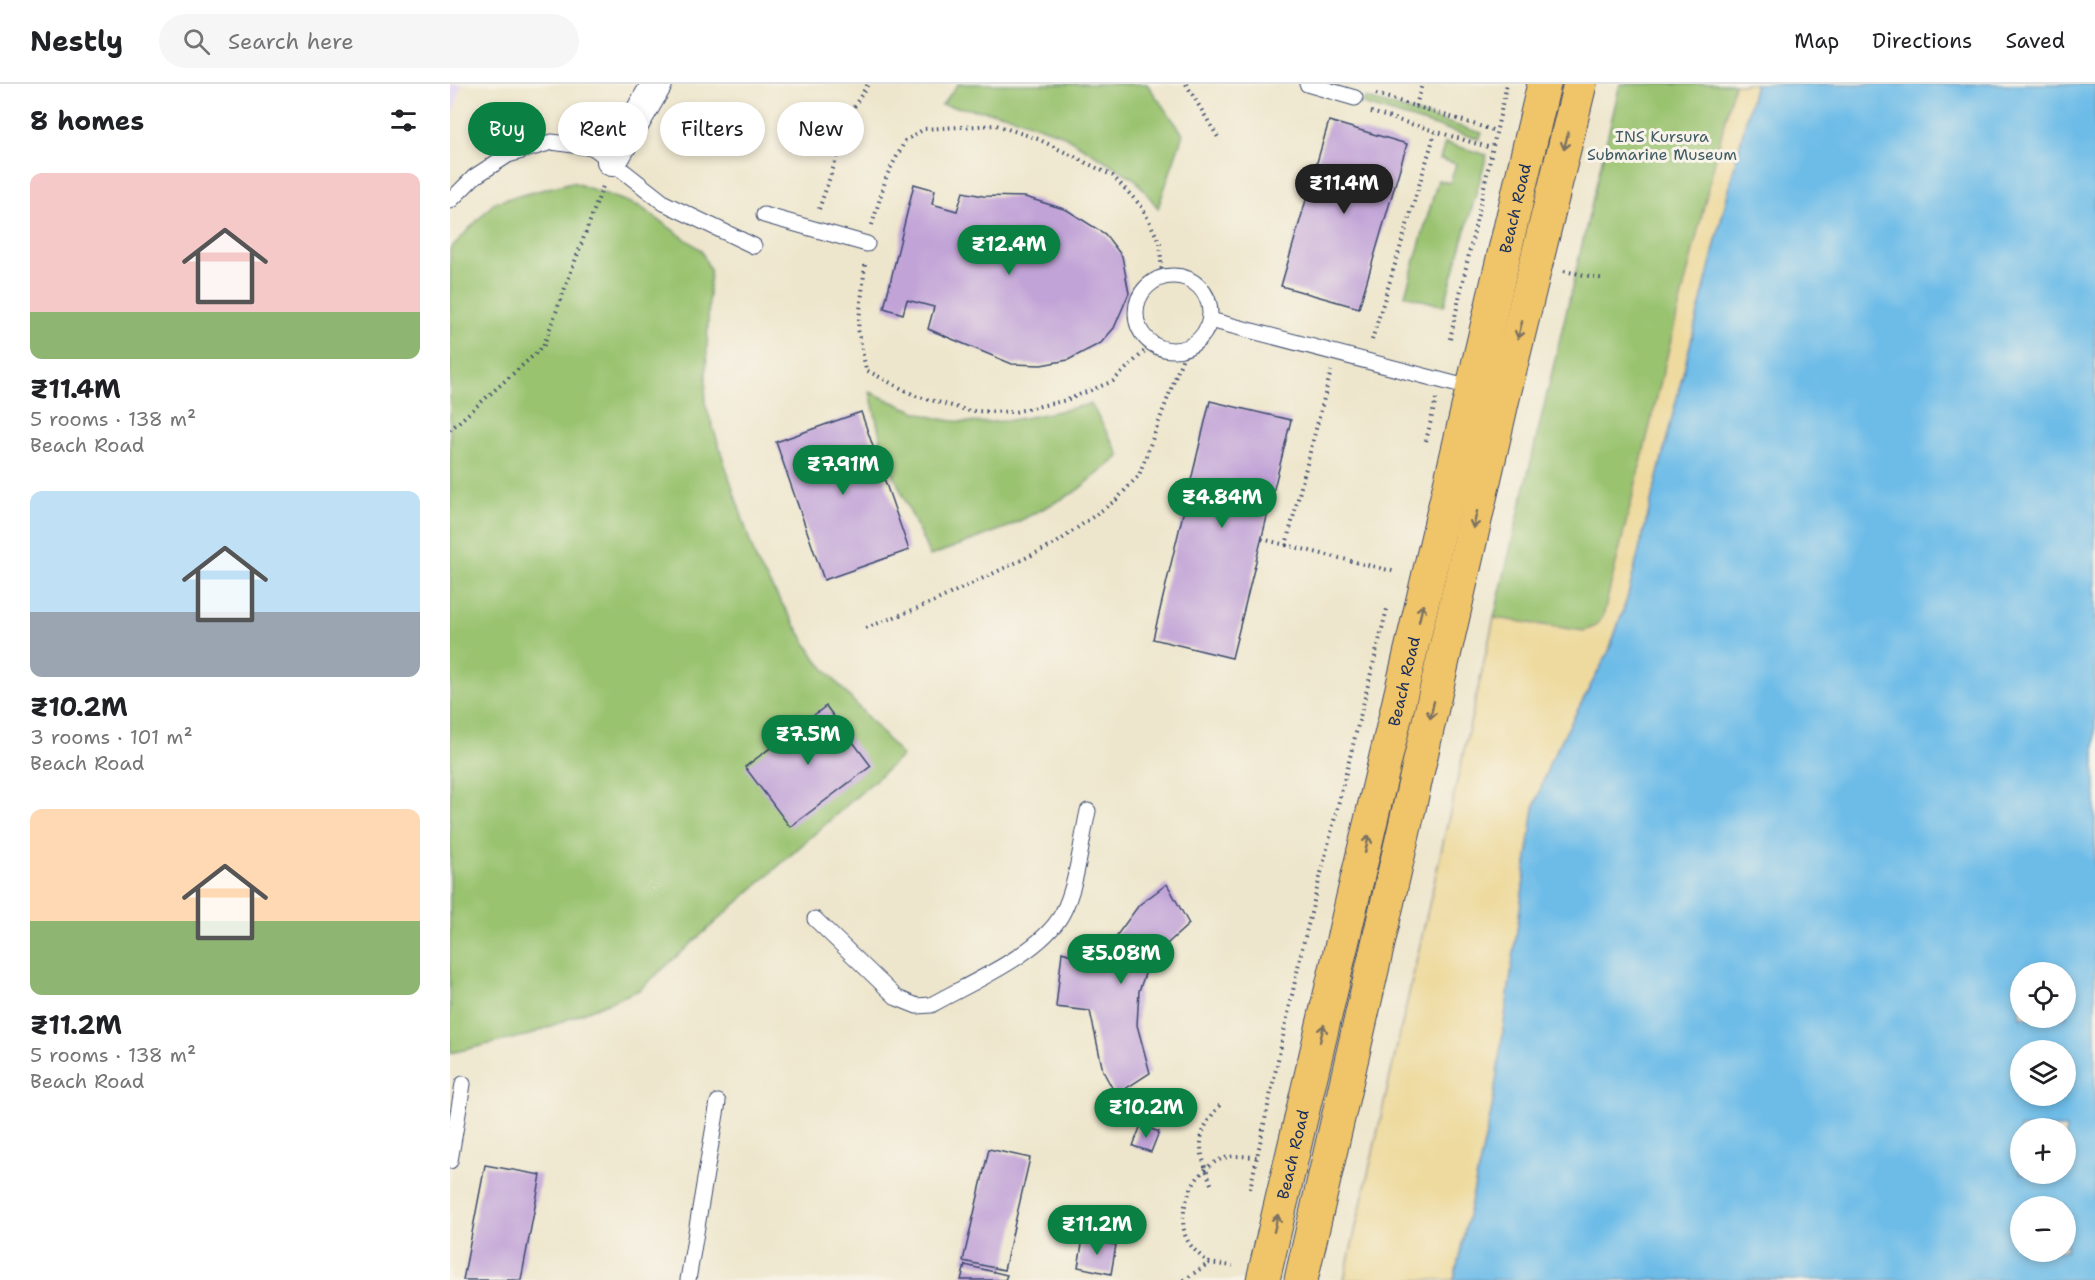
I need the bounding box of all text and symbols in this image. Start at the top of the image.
search box [159,14,579,68]
text: Nestly [30,22,123,60]
icon: search [180,25,213,58]
text: Search here [228,27,354,56]
text: Map [1794,27,1839,55]
text: Directions [1872,27,1972,55]
text: Saved [2005,27,2065,55]
chip: Buy [468,102,546,156]
chip: Rent [558,102,648,156]
chip: Filters [660,102,765,156]
chip: New [777,102,864,156]
text: 8 homes [30,103,144,138]
icon: filters [387,104,420,137]
park label: INS Kursura Submarine Museum [1587,126,1737,165]
one-way arrow [1560,131,1572,150]
street label: Beach Road [1494,161,1536,255]
pin: ₹11.4M [1295,164,1393,215]
text: ₹11.4M [1309,170,1379,196]
icon: home [171,212,279,320]
pin: ₹12.4M [960,225,1058,276]
text: ₹12.4M [971,231,1047,257]
one-way arrow [1514,320,1526,339]
text: ₹11.4M [30,371,121,406]
text: 5 rooms · 138 m² [30,406,196,432]
text: Beach Road [30,432,144,458]
pin: ₹7.91M [794,445,892,496]
text: ₹7.91M [807,451,879,477]
pin: ₹4.84M [1173,478,1271,529]
text: ₹4.84M [1182,484,1262,510]
one-way arrow [1469,510,1480,529]
icon: home [171,530,279,638]
one-way arrow [1415,604,1427,623]
street label: Beach Road [1383,634,1424,728]
text: ₹10.2M [30,689,128,724]
one-way arrow [1425,700,1437,719]
pin: ₹7.5M [766,715,850,766]
text: ₹7.5M [775,721,841,747]
text: 3 rooms · 101 m² [30,724,193,750]
text: Beach Road [30,750,144,776]
one-way arrow [1361,834,1373,853]
icon: home [171,848,279,956]
pin: ₹5.08M [1072,934,1170,985]
text: ₹5.08M [1081,940,1161,966]
map controls [2010,962,2076,1262]
button: locate [2010,962,2076,1028]
text: ₹11.2M [30,1007,122,1042]
one-way arrow [1316,1024,1328,1043]
button: layers [2010,1040,2076,1106]
text: 5 rooms · 138 m² [30,1042,196,1068]
text: Beach Road [30,1068,144,1094]
pin: ₹10.2M [1097,1088,1195,1139]
text: ₹10.2M [1108,1094,1184,1120]
street label: Beach Road [1272,1107,1313,1201]
button: + [2010,1118,2076,1184]
button: − [2010,1196,2076,1262]
pin: ₹11.2M [1048,1205,1146,1256]
text: ₹11.2M [1062,1211,1132,1237]
one-way arrow [1271,1214,1283,1233]

